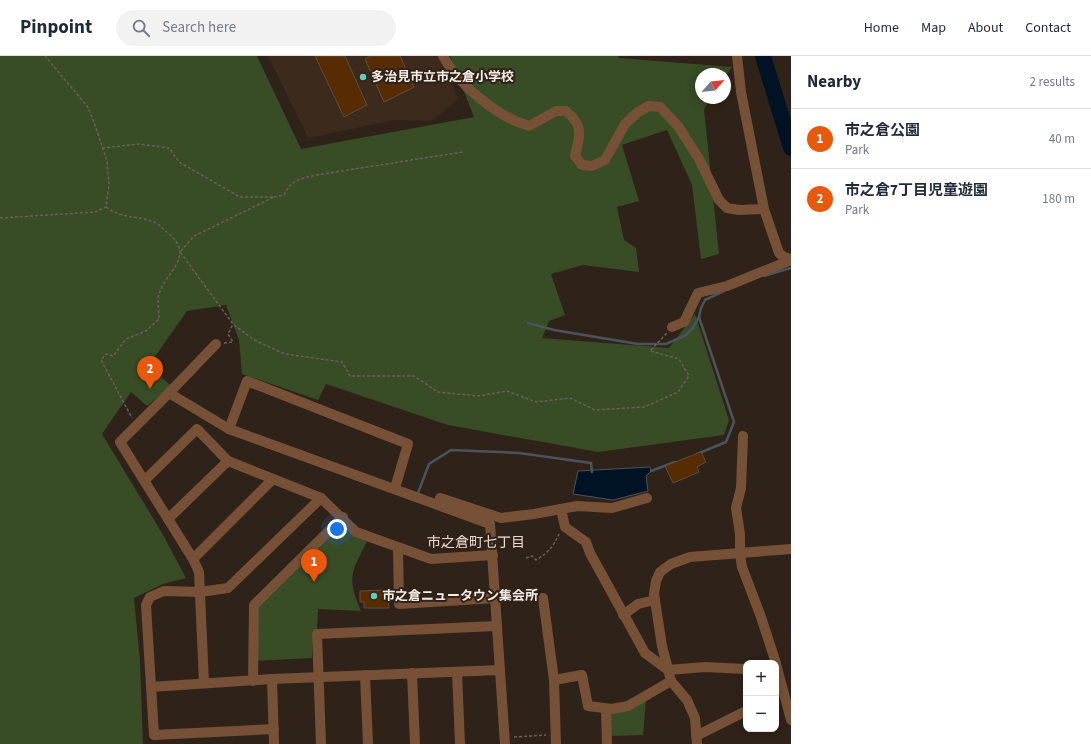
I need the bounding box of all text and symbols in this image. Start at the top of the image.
search box [116,10,396,46]
text: Pinpoint [20,14,92,41]
icon: search [130,17,152,39]
text: Search here [162,17,236,38]
text: Home [864,18,899,38]
text: Map [921,18,946,38]
text: About [968,18,1003,38]
text: Contact [1025,18,1071,38]
place label: 多治見市立市之倉小学校 [371,68,514,86]
north arrow [695,68,731,104]
text: Nearby [807,70,861,94]
marker: 多治見市立市之倉小学校 [358,72,368,82]
text: 2 results [1030,73,1075,91]
text: 市之倉公園 [845,120,920,141]
text: 1 [817,130,823,148]
text: 40 m [1049,130,1075,148]
text: Park [845,141,869,159]
text: 市之倉7丁目児童遊園 [845,180,988,201]
text: 2 [817,190,823,208]
text: 180 m [1042,190,1075,208]
text: Park [845,201,869,219]
pin: 2 [137,356,163,389]
your location [327,519,347,539]
district label: 市之倉町七丁目 [427,533,525,553]
pin: 1 [301,549,327,582]
place label: 市之倉ニュータウン集会所 [382,587,538,605]
marker: 市之倉ニュータウン集会所 [369,591,379,601]
map controls [743,660,779,732]
button: + [743,660,779,696]
button: − [743,696,779,732]

